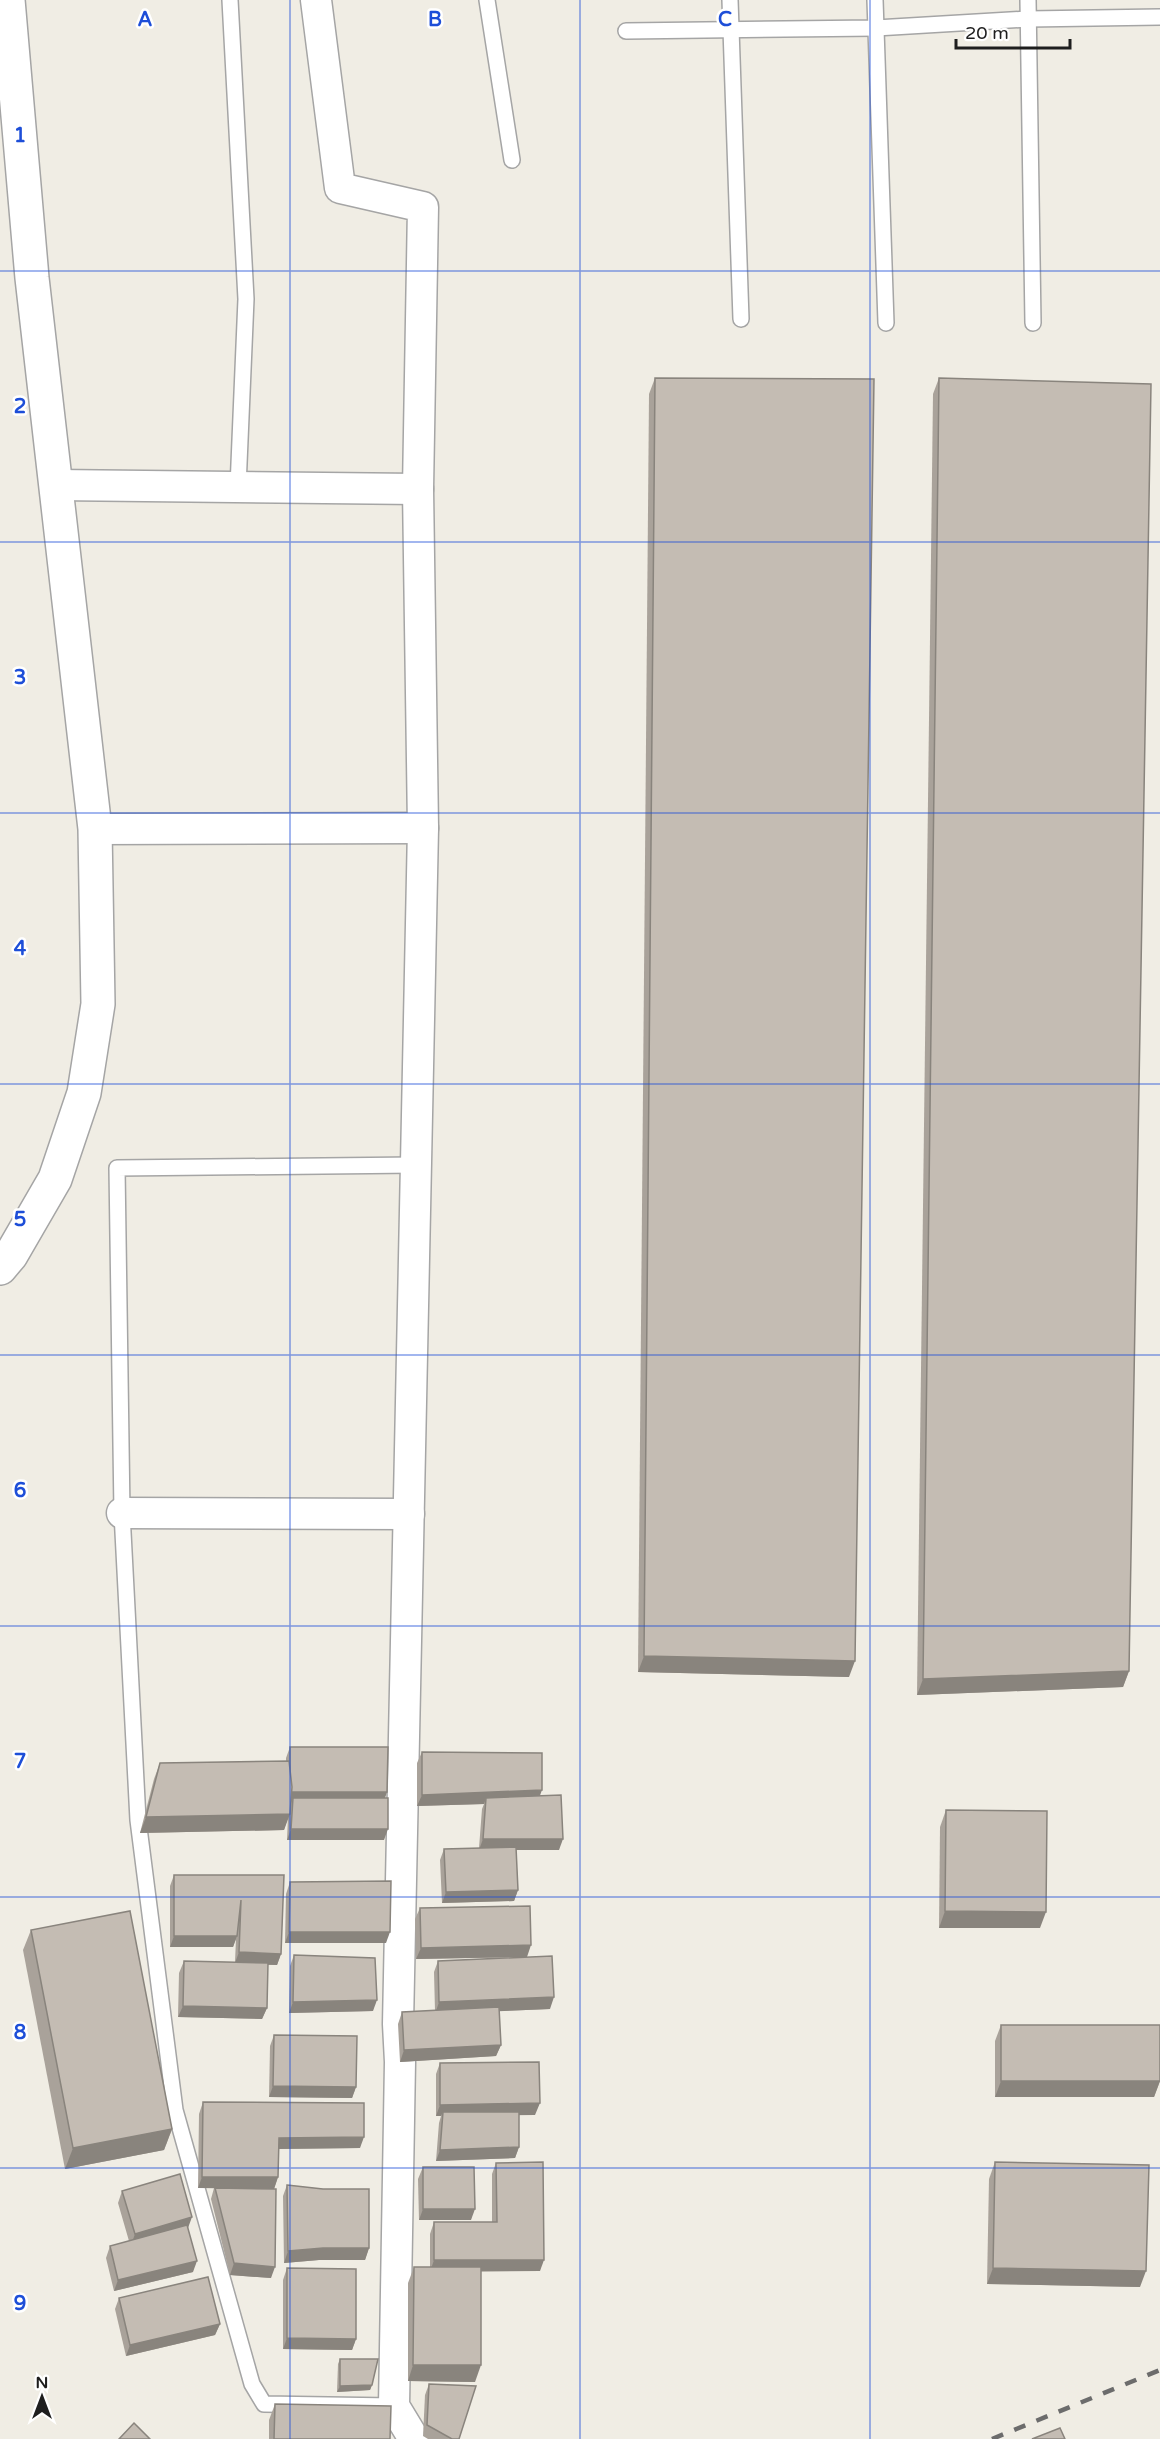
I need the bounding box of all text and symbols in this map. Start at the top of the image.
text: A [138,8,153,32]
text: B [428,8,442,32]
text: C [718,8,732,32]
scale bar [956,12,1070,50]
text: 20 m [965,22,1009,44]
text: 1 [14,124,26,148]
text: 2 [14,395,26,419]
text: 3 [14,666,26,690]
text: 4 [14,937,27,961]
text: 5 [14,1208,26,1232]
text: 6 [14,1479,26,1503]
text: 7 [14,1750,26,1774]
text: 8 [14,2021,26,2045]
text: 9 [14,2292,26,2316]
north arrow [12,2367,72,2427]
text: N [36,2373,48,2393]

